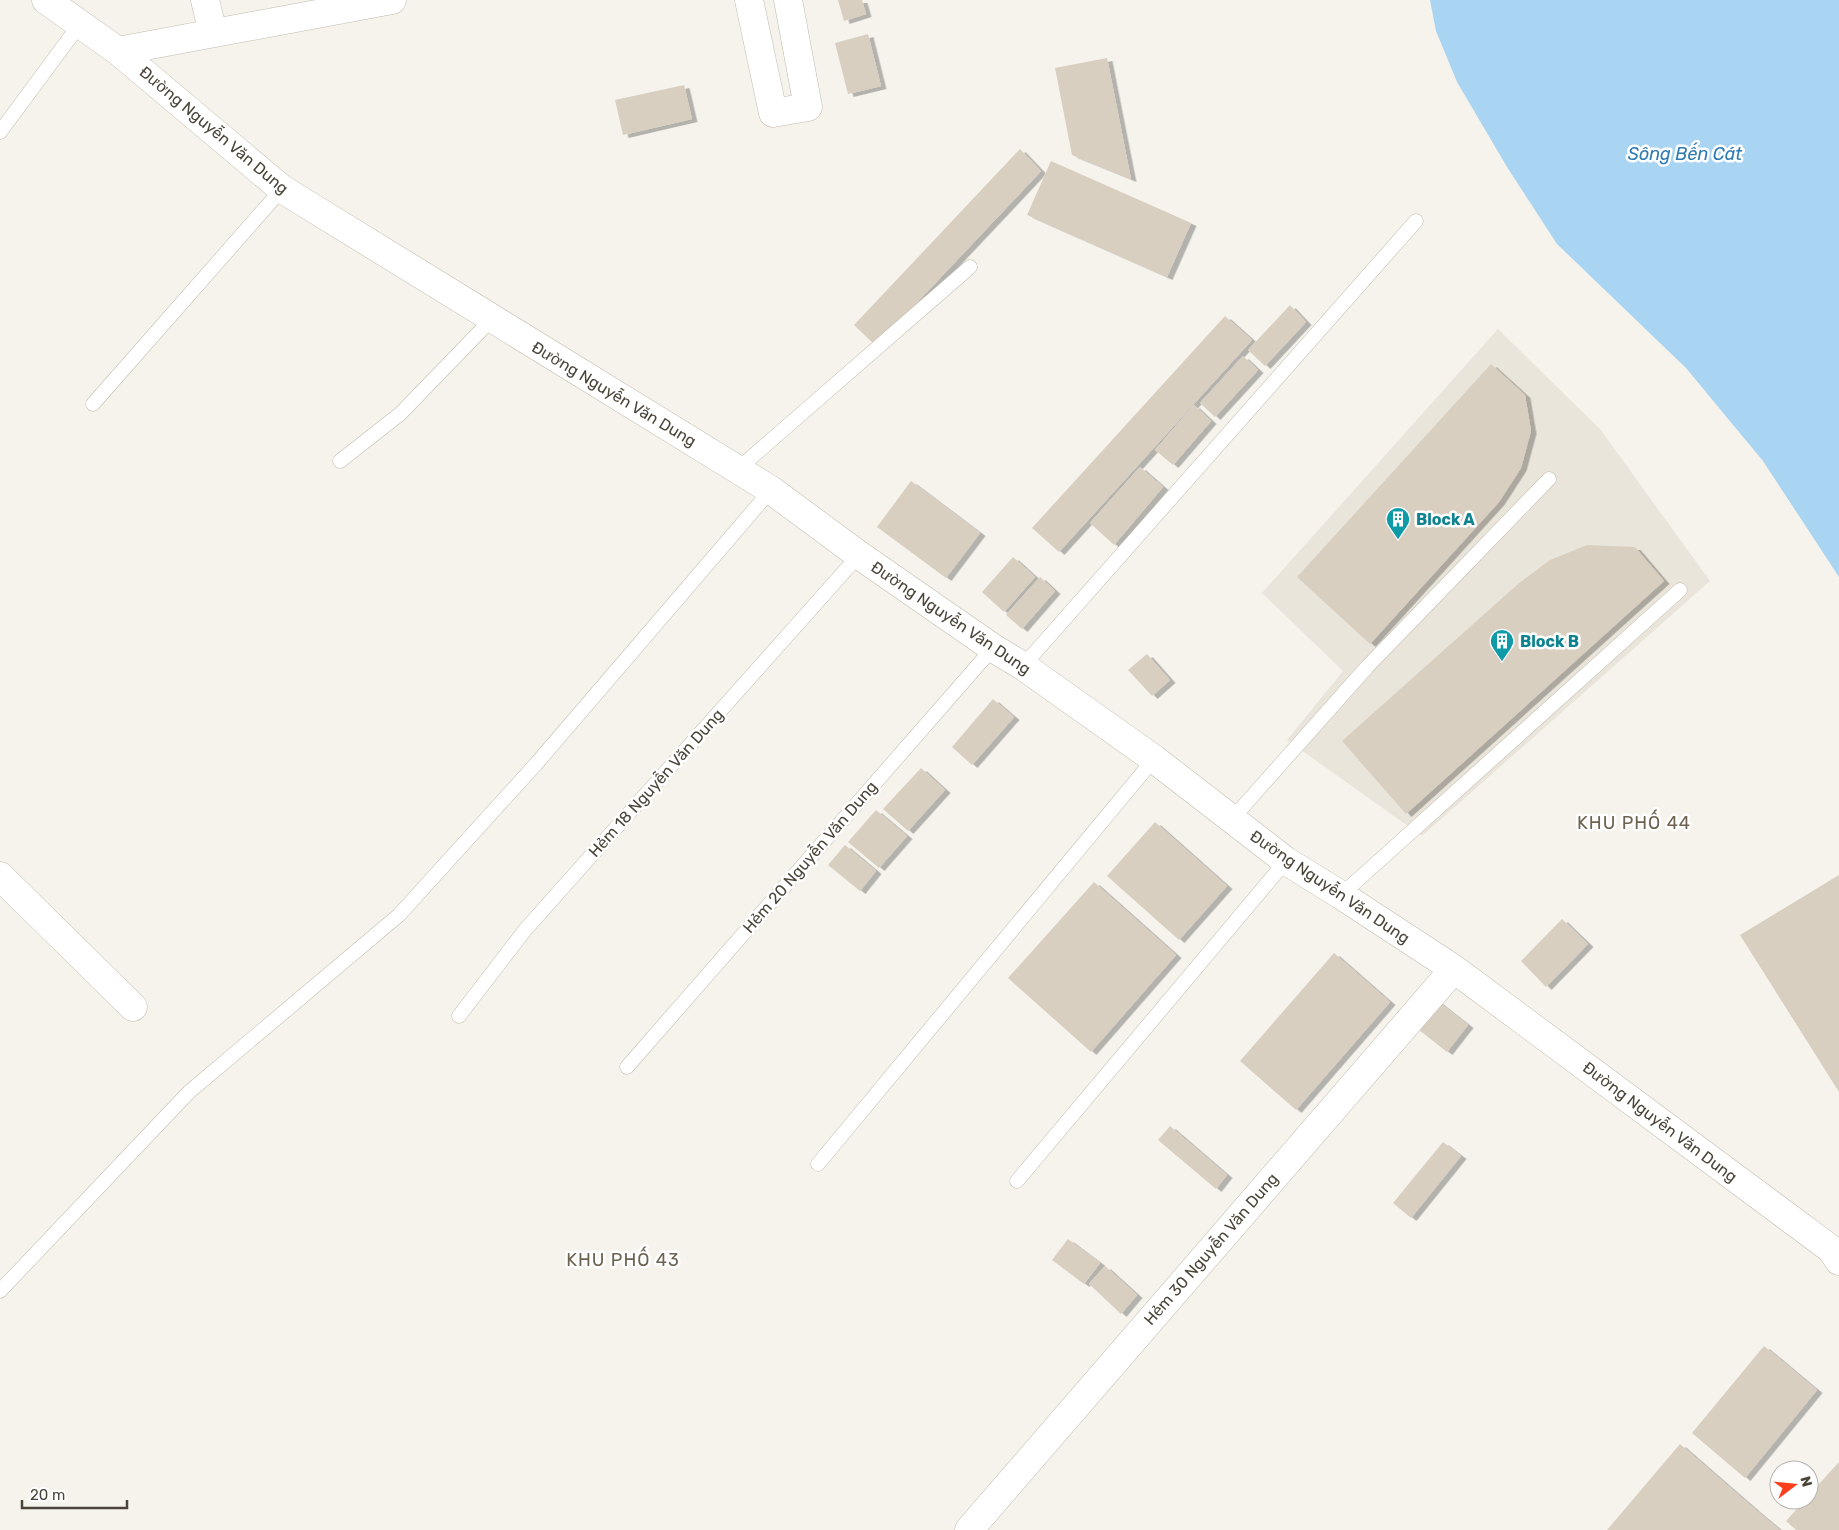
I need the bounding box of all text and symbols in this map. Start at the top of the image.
street label: Đường Nguyễn Văn Dung [136,61,293,198]
water label: Sông Bến Cát [1628,142,1743,165]
street label: Đường Nguyễn Văn Dung [528,336,700,451]
building icon: Block A [1385,506,1411,540]
place label: Block A [1416,510,1475,529]
street label: Đường Nguyễn Văn Dung [868,556,1035,679]
building icon: Block B [1489,628,1515,662]
place label: Block B [1520,632,1579,651]
street label: Hẻm 18 Nguyễn Văn Dung [584,704,727,861]
street label: Hẻm 20 Nguyễn Văn Dung [738,776,881,937]
district label: KHU PHỐ 44 [1577,809,1691,834]
street label: Đường Nguyễn Văn Dung [1247,825,1414,948]
street label: Đường Nguyễn Văn Dung [1579,1057,1742,1186]
street label: Hẻm 30 Nguyễn Văn Dung [1139,1168,1282,1329]
district label: KHU PHỐ 43 [566,1246,680,1271]
north arrow [1769,1460,1819,1510]
text: N [1796,1474,1816,1489]
scale bar [22,1478,128,1510]
text: 20 m [30,1486,65,1504]

